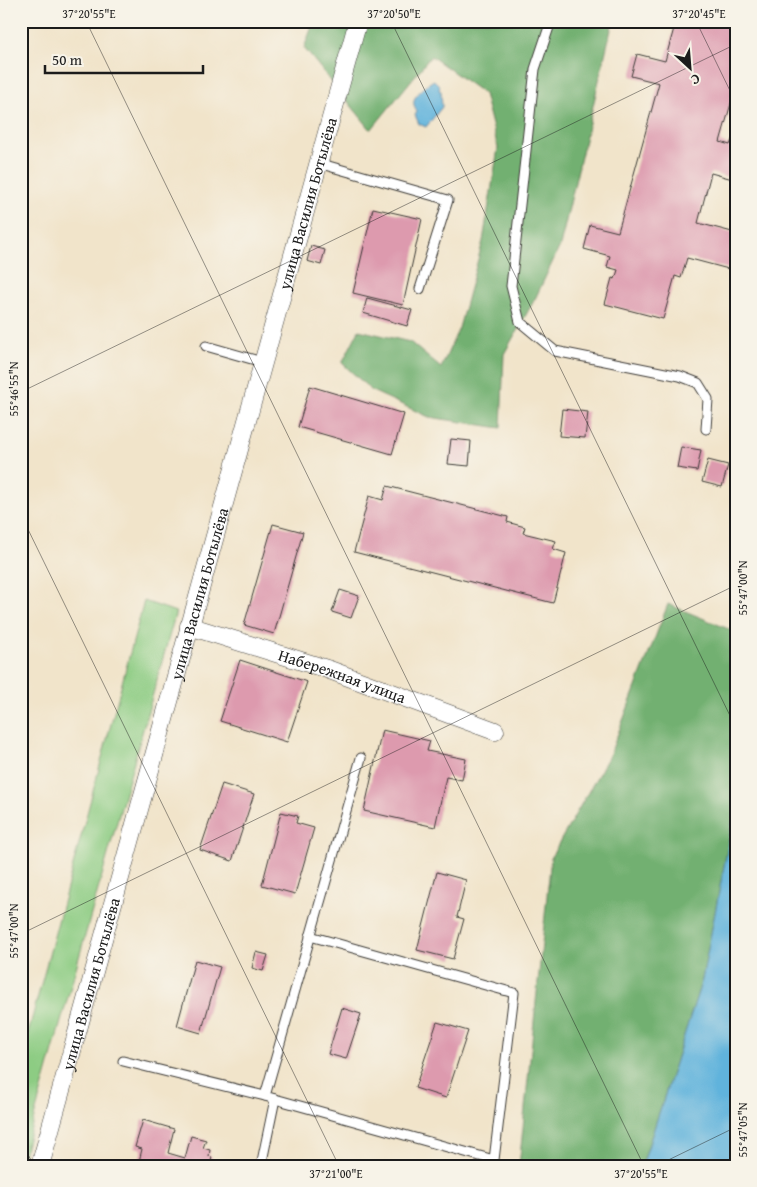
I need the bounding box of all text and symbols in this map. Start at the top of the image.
text: 37°20'55"E [62,5,116,22]
text: 37°20'50"E [367,5,421,22]
text: 37°20'45"E [672,5,726,22]
scale bar [45,42,202,74]
north arrow [664,42,714,92]
text: 50 m [52,49,83,70]
text: С [688,69,704,90]
street label: улица Василия Ботылёва [272,114,343,293]
text: 55°46'55"N [5,361,22,417]
street label: улица Василия Ботылёва [163,504,234,684]
text: 55°47'00"N [734,560,751,616]
street label: Набережная улица [275,643,410,709]
street label: улица Василия Ботылёва [55,895,126,1074]
text: 55°47'00"N [5,903,22,959]
text: 55°47'05"N [734,1102,751,1158]
text: 37°21'00"E [309,1165,363,1182]
text: 37°20'55"E [614,1165,668,1182]

